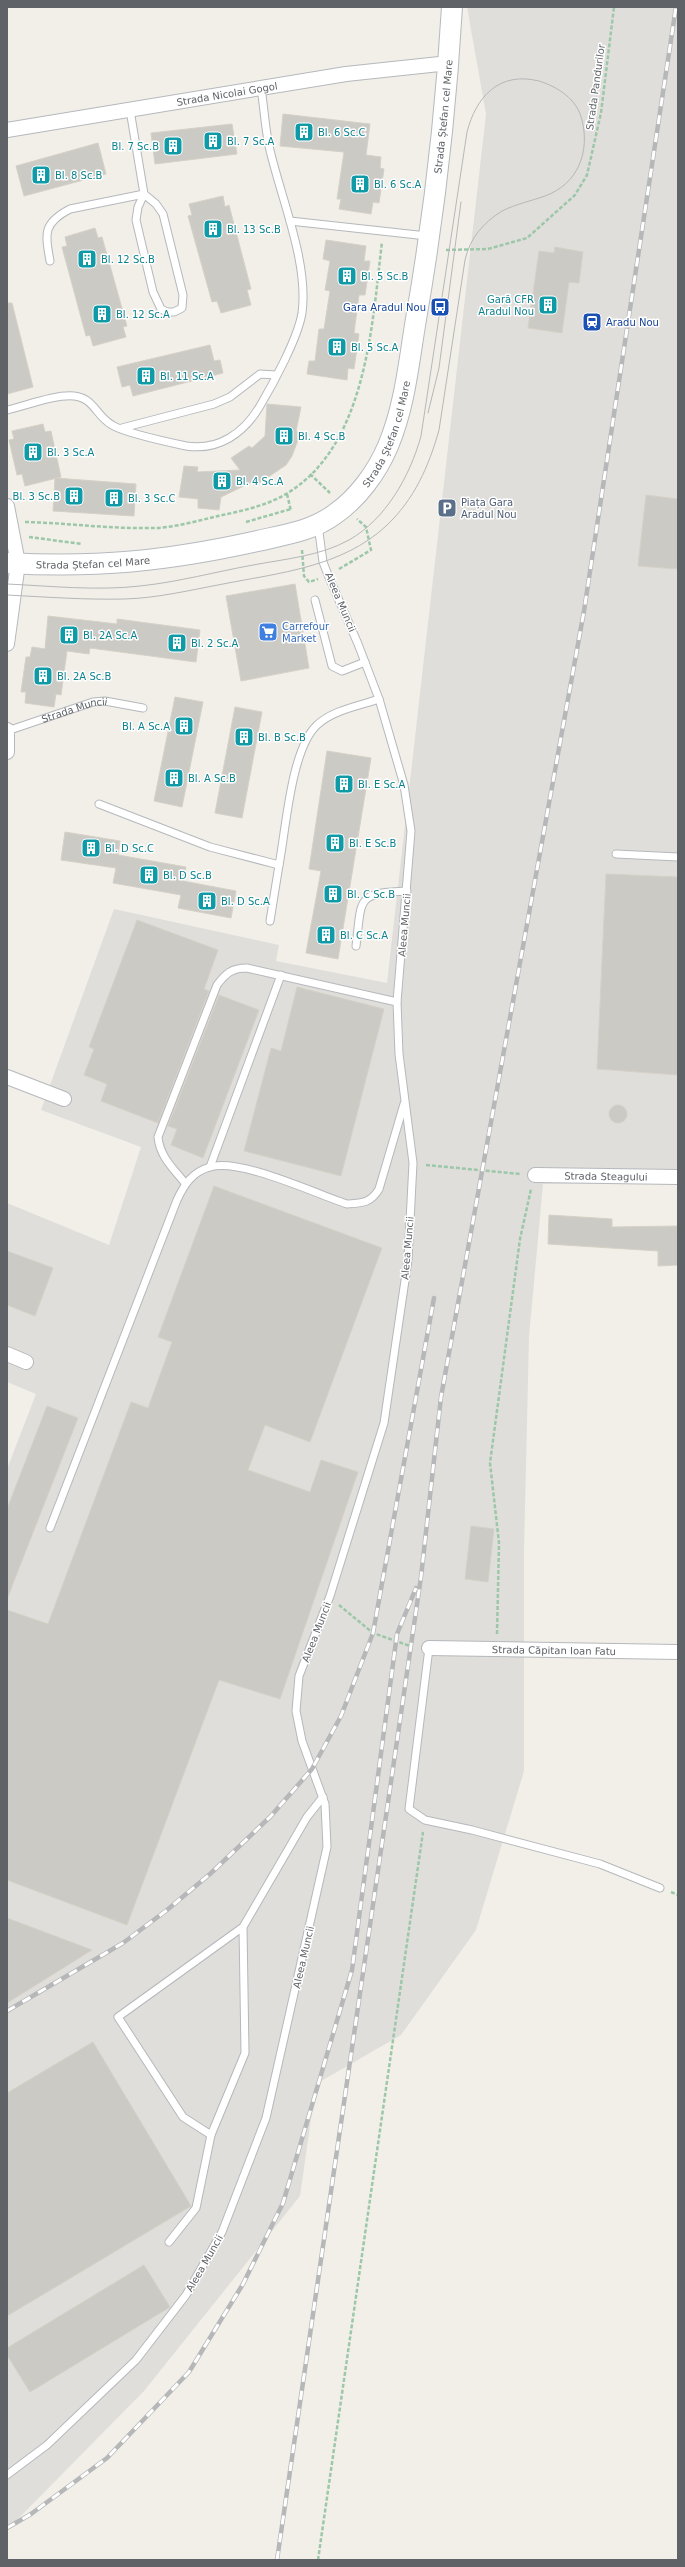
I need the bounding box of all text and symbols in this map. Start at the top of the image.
street label: Strada Pandurilor [584,42,607,131]
street label: Strada Ștefan cel Mare [432,59,454,174]
street label: Strada Nicolai Gogol [176,80,278,108]
building icon: Bl. 6 Sc.C [293,121,315,143]
place label: Bl. 6 Sc.C [318,127,366,138]
building icon: Bl. 7 Sc.A [202,130,224,152]
building icon: Bl. 7 Sc.B [162,135,184,157]
place label: Bl. 7 Sc.A [227,136,275,147]
place label: Bl. 7 Sc.B [112,141,159,152]
building icon: Bl. 8 Sc.B [30,164,52,186]
place label: Bl. 8 Sc.B [55,170,103,181]
building icon: Bl. 6 Sc.A [349,173,371,195]
place label: Bl. 6 Sc.A [374,179,422,190]
building icon: Bl. 13 Sc.B [202,218,224,240]
place label: Bl. 13 Sc.B [227,224,281,235]
building icon: Bl. 12 Sc.B [76,248,98,270]
place label: Bl. 12 Sc.B [101,254,155,265]
building icon: Bl. 5 Sc.B [336,265,358,287]
place label: Bl. 5 Sc.B [361,271,409,282]
place label: Gară CFR Aradul Nou [478,294,534,317]
building icon: Gară CFR Aradul Nou [537,294,559,316]
bus stop icon: Gara Aradul Nou [429,296,451,318]
place label: Gara Aradul Nou [343,302,426,313]
building icon: Bl. 12 Sc.A [91,303,113,325]
place label: Bl. 12 Sc.A [116,309,170,320]
station icon: Aradu Nou [581,311,603,333]
place label: Aradu Nou [606,317,659,328]
building icon: Bl. 5 Sc.A [326,336,348,358]
place label: Bl. 5 Sc.A [351,342,399,353]
building icon: Bl. 11 Sc.A [135,365,157,387]
place label: Bl. 11 Sc.A [160,371,214,382]
street label: Strada Ștefan cel Mare [360,380,412,490]
building icon: Bl. 4 Sc.B [273,425,295,447]
place label: Bl. 4 Sc.B [298,431,346,442]
building icon: Bl. 3 Sc.A [22,441,44,463]
place label: Bl. 3 Sc.A [47,447,95,458]
building icon: Bl. 4 Sc.A [211,470,233,492]
place label: Bl. 4 Sc.A [236,476,284,487]
building icon: Bl. 3 Sc.B [63,485,85,507]
building icon: Bl. 3 Sc.C [103,487,125,509]
place label: Bl. 3 Sc.B [13,491,60,502]
place label: Bl. 3 Sc.C [128,493,176,504]
parking icon: Piața Gara Aradul Nou [436,497,458,519]
place label: Piața Gara Aradul Nou [461,497,517,520]
street label: Strada Ștefan cel Mare [36,555,151,571]
street label: Aleea Muncii [323,571,358,634]
supermarket icon: Carrefour Market [257,621,279,643]
place label: Carrefour Market [282,621,330,644]
building icon: Bl. 2A Sc.A [58,624,80,646]
place label: Bl. 2A Sc.A [83,630,137,641]
building icon: Bl. 2 Sc.A [166,632,188,654]
place label: Bl. 2 Sc.A [191,638,239,649]
building icon: Bl. 2A Sc.B [32,665,54,687]
place label: Bl. 2A Sc.B [57,671,111,682]
street label: Strada Muncii [40,696,108,725]
building icon: Bl. A Sc.A [173,715,195,737]
place label: Bl. A Sc.A [122,721,170,732]
building icon: Bl. B Sc.B [233,726,255,748]
place label: Bl. B Sc.B [258,732,306,743]
building icon: Bl. A Sc.B [163,767,185,789]
place label: Bl. A Sc.B [188,773,236,784]
building icon: Bl. E Sc.A [333,773,355,795]
place label: Bl. E Sc.A [358,779,406,790]
building icon: Bl. E Sc.B [324,832,346,854]
building icon: Bl. D Sc.C [80,837,102,859]
place label: Bl. E Sc.B [349,838,397,849]
place label: Bl. D Sc.C [105,843,154,854]
building icon: Bl. D Sc.B [138,864,160,886]
place label: Bl. D Sc.B [163,870,212,881]
building icon: Bl. C Sc.B [322,883,344,905]
place label: Bl. C Sc.B [347,889,395,900]
building icon: Bl. D Sc.A [196,890,218,912]
street label: Aleea Muncii [396,893,413,957]
place label: Bl. D Sc.A [221,896,270,907]
building icon: Bl. C Sc.A [315,924,337,946]
place label: Bl. C Sc.A [340,930,388,941]
street label: Strada Steagului [564,1170,648,1183]
street label: Aleea Muncii [399,1216,416,1280]
street label: Aleea Muncii [300,1601,333,1664]
street label: Strada Căpitan Ioan Fatu [492,1644,616,1657]
street label: Aleea Muncii [291,1925,316,1989]
street label: Aleea Muncii [184,2233,225,2294]

